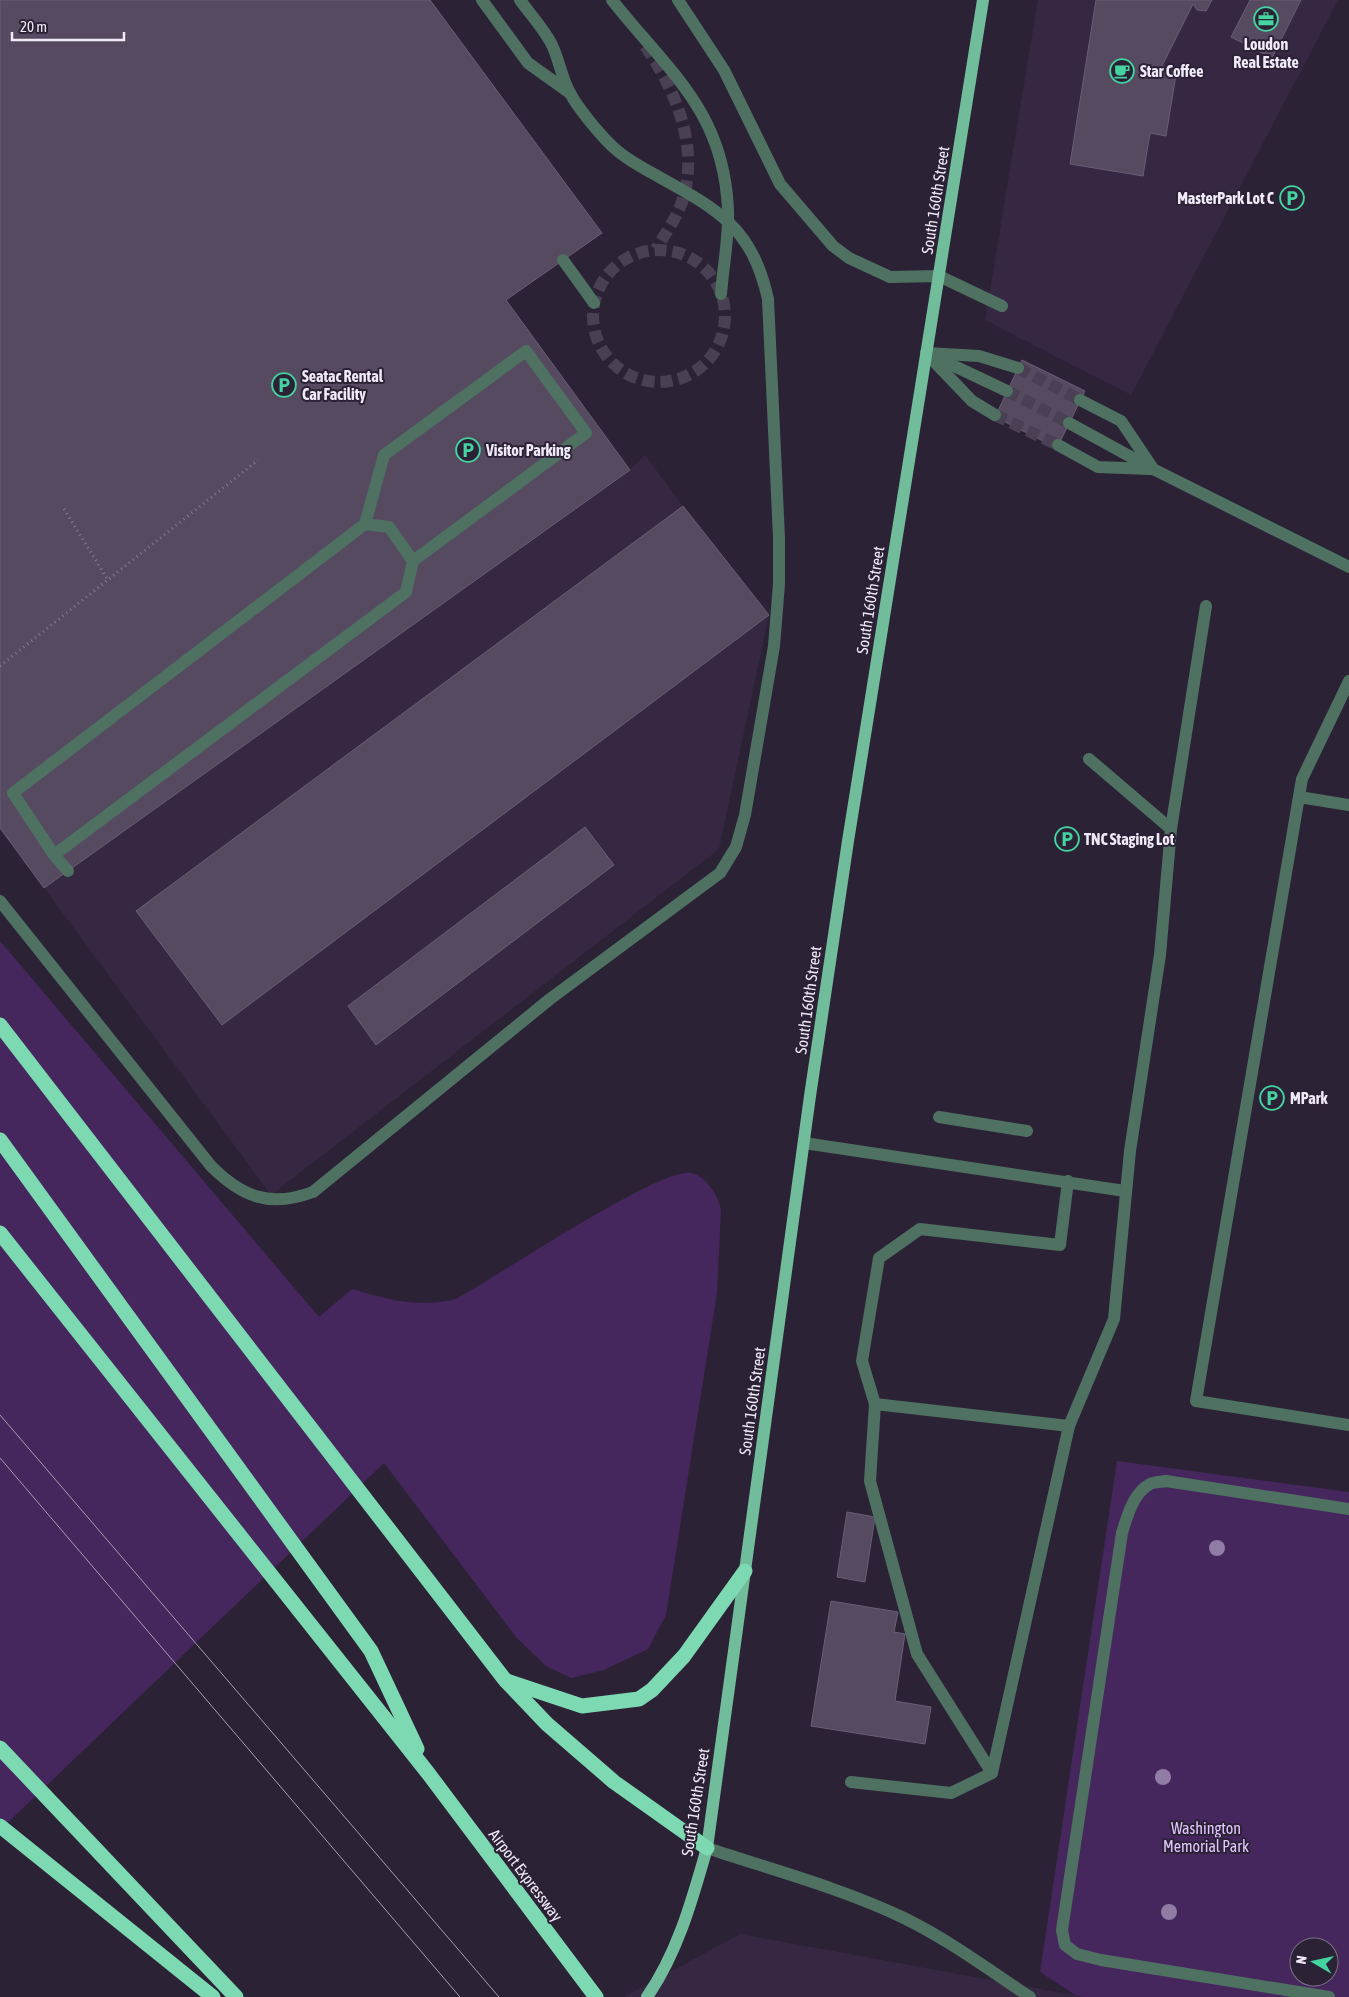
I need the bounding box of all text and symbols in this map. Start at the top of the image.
office icon: Loudon Real Estate [1253,6,1279,32]
scale bar [12,10,125,42]
text: 20 m [20,18,47,35]
place label: Loudon Real Estate [1233,35,1299,71]
cafe icon: Star Coffee [1109,58,1135,84]
place label: Star Coffee [1140,62,1204,80]
street label: South 160th Street [918,145,952,255]
parking icon: MasterPark Lot C [1279,185,1305,211]
place label: MasterPark Lot C [1177,189,1275,207]
place label: Seatac Rental Car Facility [302,367,384,403]
parking icon: Seatac Rental Car Facility [271,372,297,398]
parking icon: Visitor Parking [455,437,481,463]
place label: Visitor Parking [485,441,571,459]
street label: South 160th Street [853,545,887,655]
parking icon: TNC Staging Lot [1054,826,1080,852]
place label: TNC Staging Lot [1084,830,1175,848]
street label: South 160th Street [792,945,825,1055]
parking icon: MPark [1259,1085,1285,1111]
place label: MPark [1290,1089,1328,1107]
street label: South 160th Street [736,1346,769,1456]
street label: South 160th Street [678,1747,712,1857]
park label: Washington Memorial Park [1163,1819,1249,1855]
street label: Airport Expressway [485,1826,567,1925]
north arrow [1289,1937,1339,1987]
text: N [1293,1955,1310,1965]

